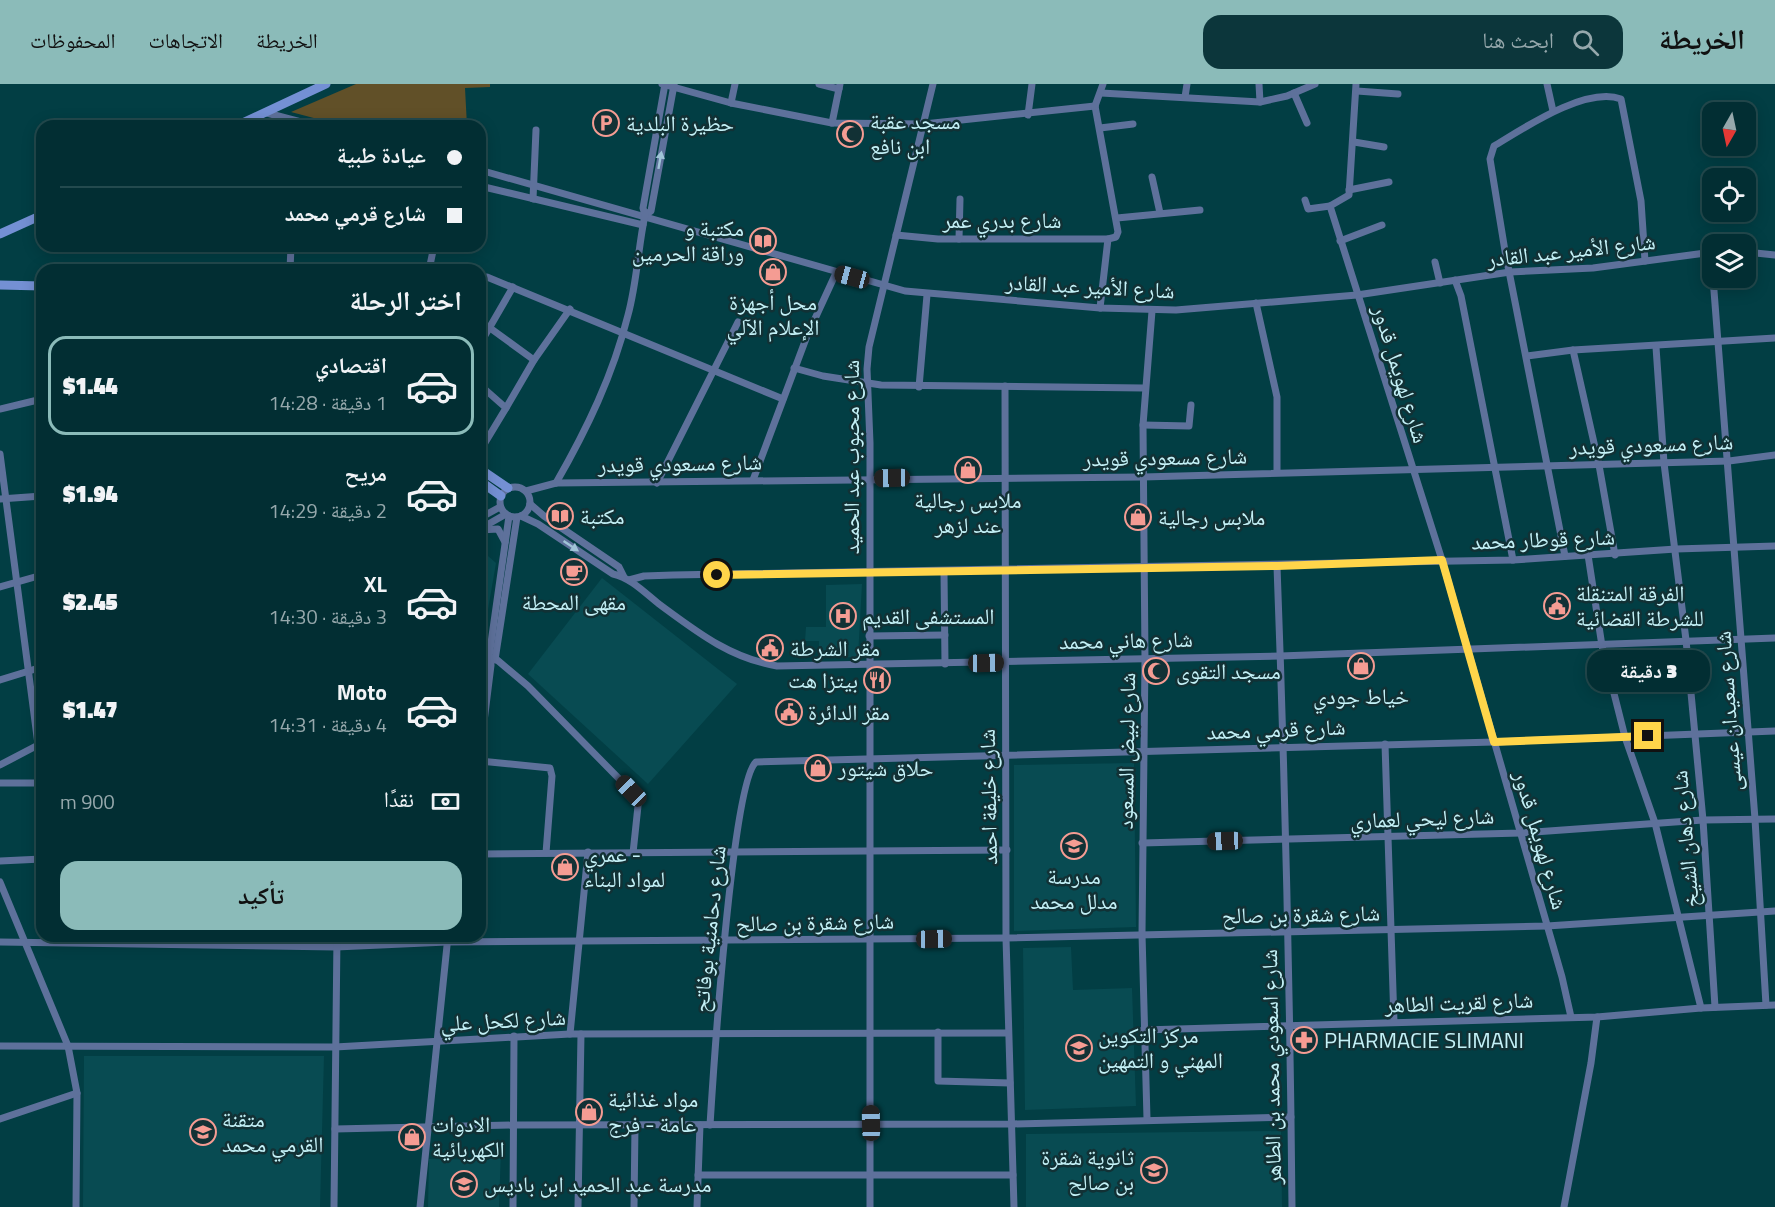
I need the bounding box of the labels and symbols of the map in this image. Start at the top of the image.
north arrow [1702,102,1756,156]
place label: مسجد عقبة ابن نافع [870,104,961,163]
place label: حظيرة البلدية [626,106,734,140]
parking icon: حظيرة البلدية [591,108,621,138]
mosque icon: مسجد عقبة ابن نافع [835,119,865,149]
one-way arrow [656,151,665,170]
street label: شارع بدري عمر [941,203,1062,238]
place label: مكتبة و وراقة الحرمين [632,211,744,270]
street label: شارع الأمير عبد القادر [1484,224,1657,276]
library icon: مكتبة و وراقة الحرمين [748,226,778,256]
shop icon: محل أجهزة الإعلام الآلي [758,257,788,287]
car [832,264,872,290]
street label: شارع الأمير عبد القادر [1004,265,1175,307]
place label: محل أجهزة الإعلام الآلي [726,285,820,345]
street label: شارع لهويمل قدور [1364,300,1438,447]
street label: شارع محبوب عبد الحميد [834,360,868,554]
street label: شارع مسعودي قويدر [1567,424,1734,464]
street label: شارع مسعودي قويدر [1082,439,1247,476]
street label: شارع مسعودي قويدر [597,445,762,482]
shop icon: ملابس رجالية عند لزهر [953,455,983,485]
car [874,469,910,487]
place label: ملابس رجالية عند لزهر [914,483,1022,542]
place label: مكتبة [580,499,624,533]
place label: ملابس رجالية [1158,500,1265,534]
library icon: مكتبة [545,501,575,531]
shop icon: ملابس رجالية [1123,502,1153,532]
street label: شارع قوطار محمد [1471,520,1615,558]
one-way arrow [563,540,579,551]
cafe icon: مقهى المحطة [559,557,589,587]
route start [703,561,730,588]
place label: الفرقة المتنقلة للشرطة القضائية [1576,576,1704,635]
place label: مقهى المحطة [522,585,626,619]
public building icon: الفرقة المتنقلة للشرطة القضائية [1542,591,1572,621]
place label: المستشفى القديم [862,599,995,633]
hospital icon: المستشفى القديم [828,601,858,631]
street label: شارع هاني محمد [1059,622,1193,659]
street label: شارع سعيدان عيسى [1705,630,1751,792]
place label: مقر الشرطة [790,631,880,665]
public building icon: مقر الشرطة [755,633,785,663]
callout: 3 دقيقة [1586,649,1710,691]
shop icon: خياط جودي [1346,651,1376,681]
car [968,654,1004,672]
place label: مسجد التقوى [1176,654,1281,688]
mosque icon: مسجد التقوى [1141,656,1171,686]
place label: بيتزا هت [788,663,858,697]
restaurant icon: بيتزا هت [862,665,892,695]
street label: شارع لبيض المسعود [1108,672,1144,830]
place label: خياط جودي [1313,679,1409,714]
place label: مقر الدائرة [808,695,890,729]
public building icon: مقر الدائرة [774,697,804,727]
street label: شارع قرمي محمد [1206,710,1346,749]
route end [1634,722,1661,749]
street label: شارع خليفة احمد [970,729,1006,865]
place label: حلاق شيتور [837,751,934,785]
shop icon: حلاق شيتور [803,753,833,783]
street label: شارع لهويمل قدور [1505,766,1577,913]
street label: شارع دهان الشيخ [1662,769,1708,909]
car [612,772,650,810]
street label: شارع ليحي لعماري [1349,798,1495,838]
school or university icon: مدرسة مدلل محمد [1059,831,1089,861]
car [1207,831,1243,851]
place label: عمري - لمواد البناء [584,837,665,896]
street label: شارع دحامنية بوفاتح [683,844,735,1014]
shop icon: عمري - لمواد البناء [550,852,580,882]
place label: مدرسة مدلل محمد [1030,859,1118,918]
street label: شارع شقرة بن صالح [1222,896,1380,932]
street label: شارع شقرة بن صالح [736,904,894,940]
car [916,930,952,948]
street label: شارع اسعودي محمد بن الطاهر [1252,949,1291,1186]
street label: شارع لقريت الطاهر [1383,982,1534,1022]
street label: شارع لكحل علي [439,1000,567,1041]
place label: مركز التكوين المهني و التمهين [1098,1018,1223,1078]
place label: PHARMACIE SLIMANI [1324,1023,1524,1057]
pharmacy icon: PHARMACIE SLIMANI [1289,1025,1319,1055]
school or university icon: مركز التكوين المهني و التمهين [1064,1033,1094,1063]
place label: مواد غذائية عامة - فرج [608,1082,698,1141]
shop icon: مواد غذائية عامة - فرج [574,1097,604,1127]
place label: متقنة القرمي محمد [222,1102,324,1162]
car [862,1105,880,1141]
place label: الادوات الكهربائية [432,1107,505,1166]
school or university icon: متقنة القرمي محمد [188,1117,218,1147]
shop icon: الادوات الكهربائية [397,1122,427,1152]
place label: ثانوية شقرة بن صالح [1041,1140,1134,1199]
school or university icon: ثانوية شقرة بن صالح [1139,1155,1169,1185]
place label: مدرسة عبد الحميد ابن باديس [484,1167,711,1201]
school or university icon: مدرسة عبد الحميد ابن باديس [449,1169,479,1199]

